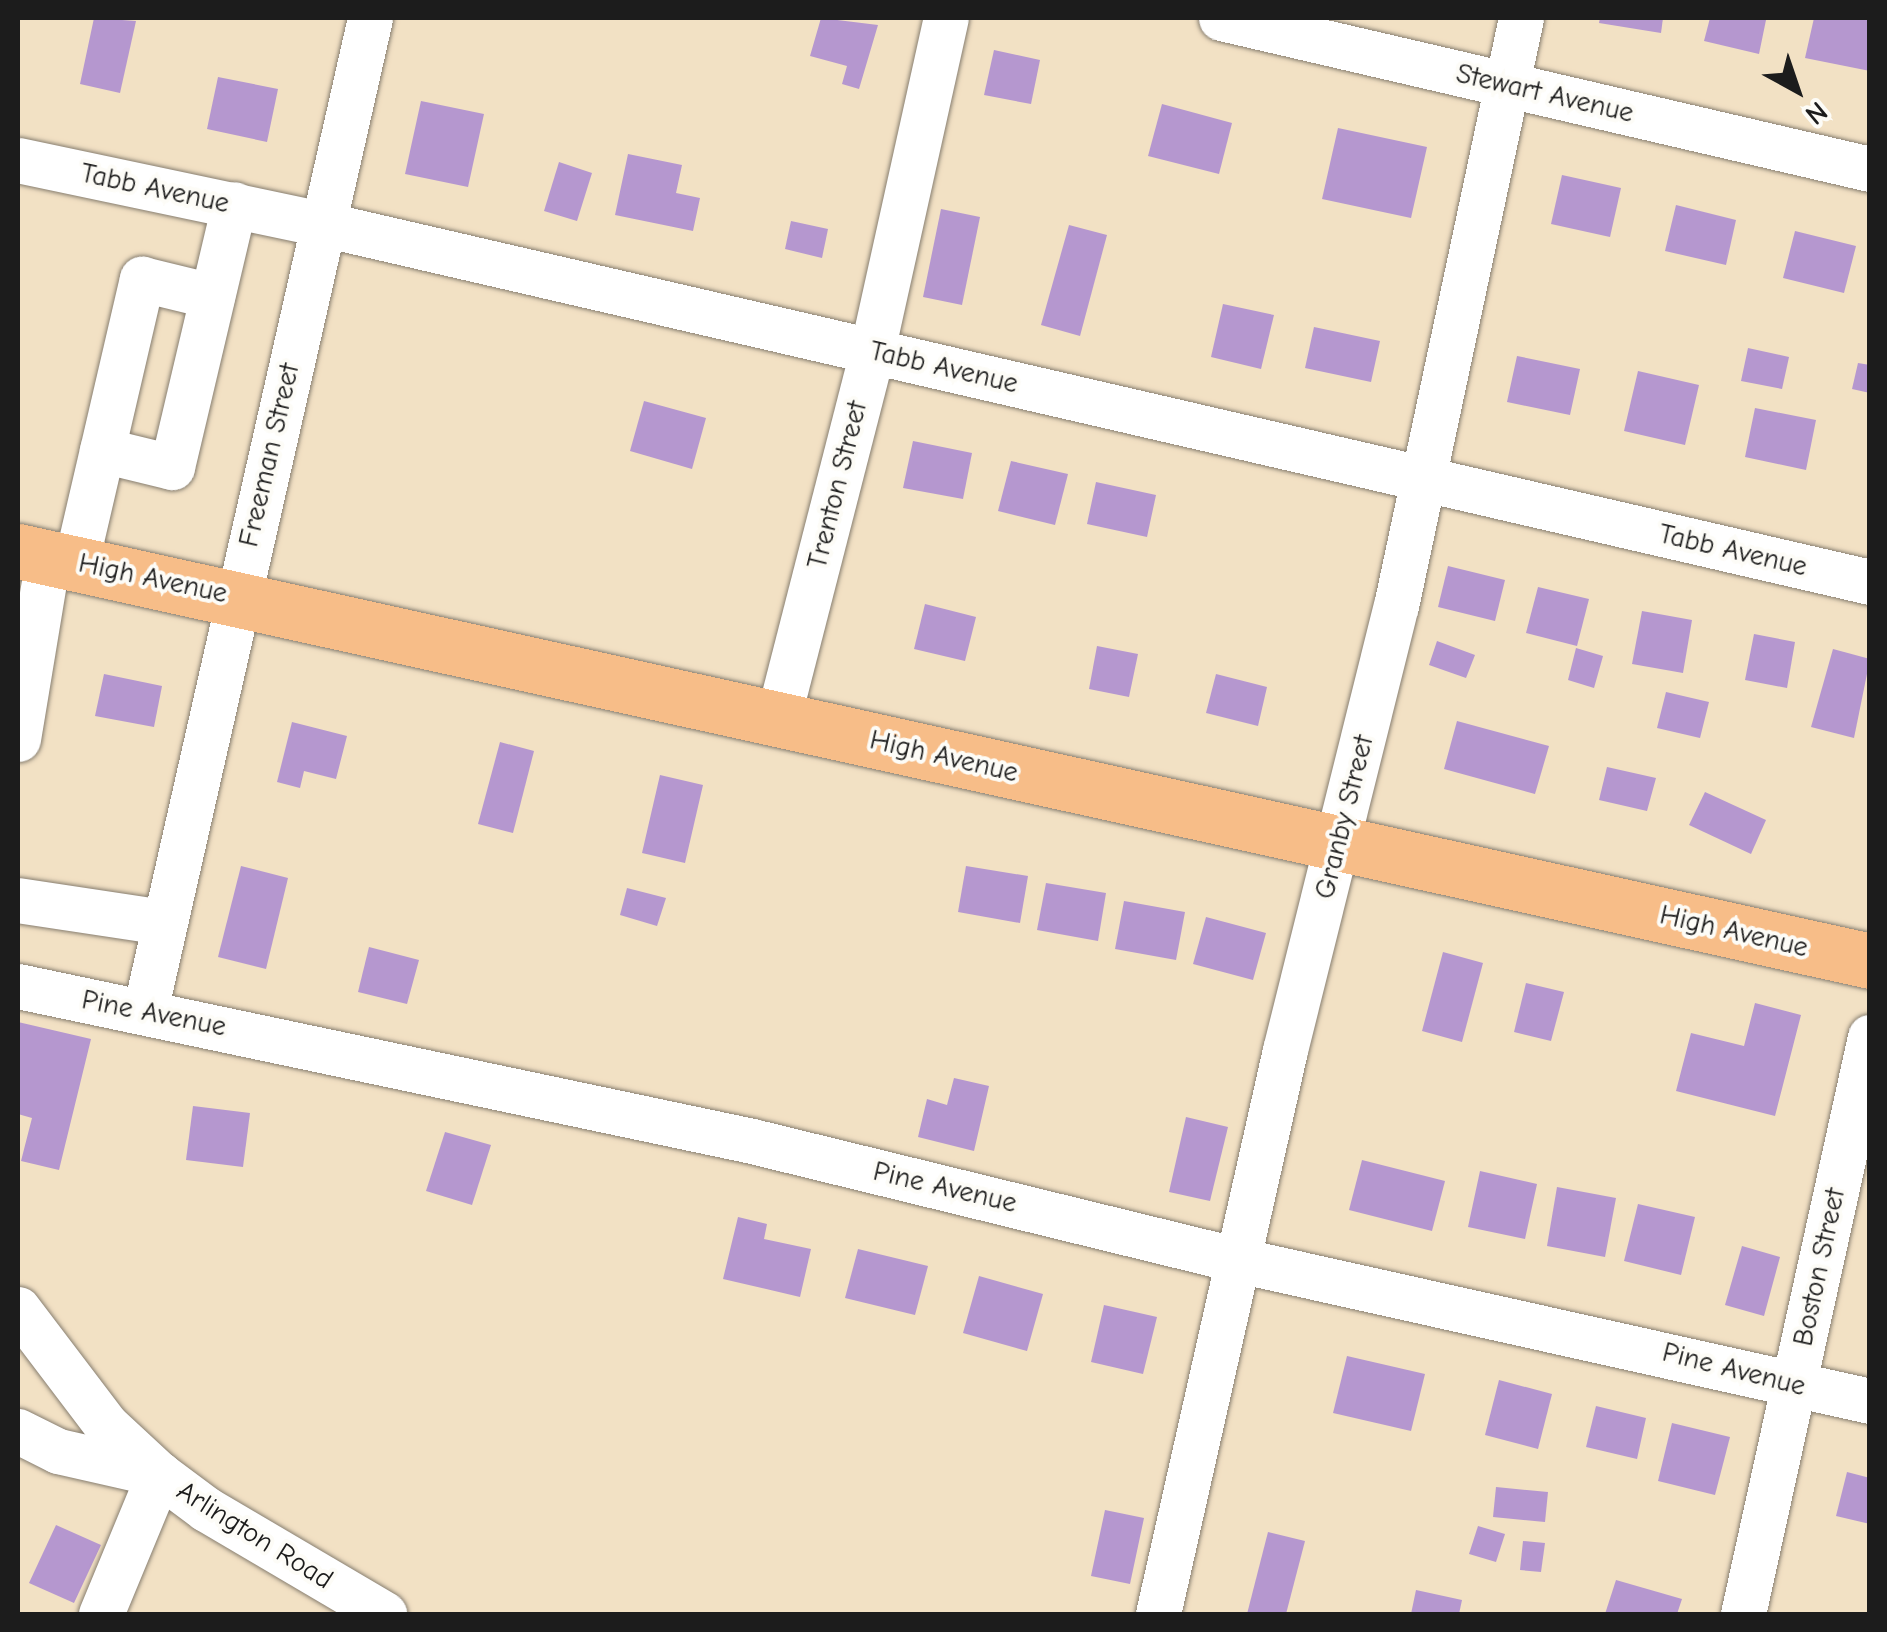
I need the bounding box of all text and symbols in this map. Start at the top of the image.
north arrow [1747,40,1847,140]
street label: Stewart Avenue [1453,56,1637,130]
text: N [1799,95,1834,131]
street label: Tabb Avenue [78,156,232,220]
street label: Tabb Avenue [867,334,1021,400]
street label: Freeman Street [232,360,306,550]
street label: Trenton Street [800,398,874,572]
street label: Tabb Avenue [1656,517,1810,583]
street label: High Avenue [76,546,230,610]
street label: High Avenue [867,723,1021,789]
street label: Granby Street [1307,732,1381,902]
street label: High Avenue [1657,898,1811,964]
street label: Pine Avenue [79,983,229,1043]
street label: Pine Avenue [870,1154,1020,1220]
street label: Boston Street [1786,1185,1852,1349]
street label: Pine Avenue [1659,1335,1809,1403]
street label: Arlington Road [171,1474,339,1596]

